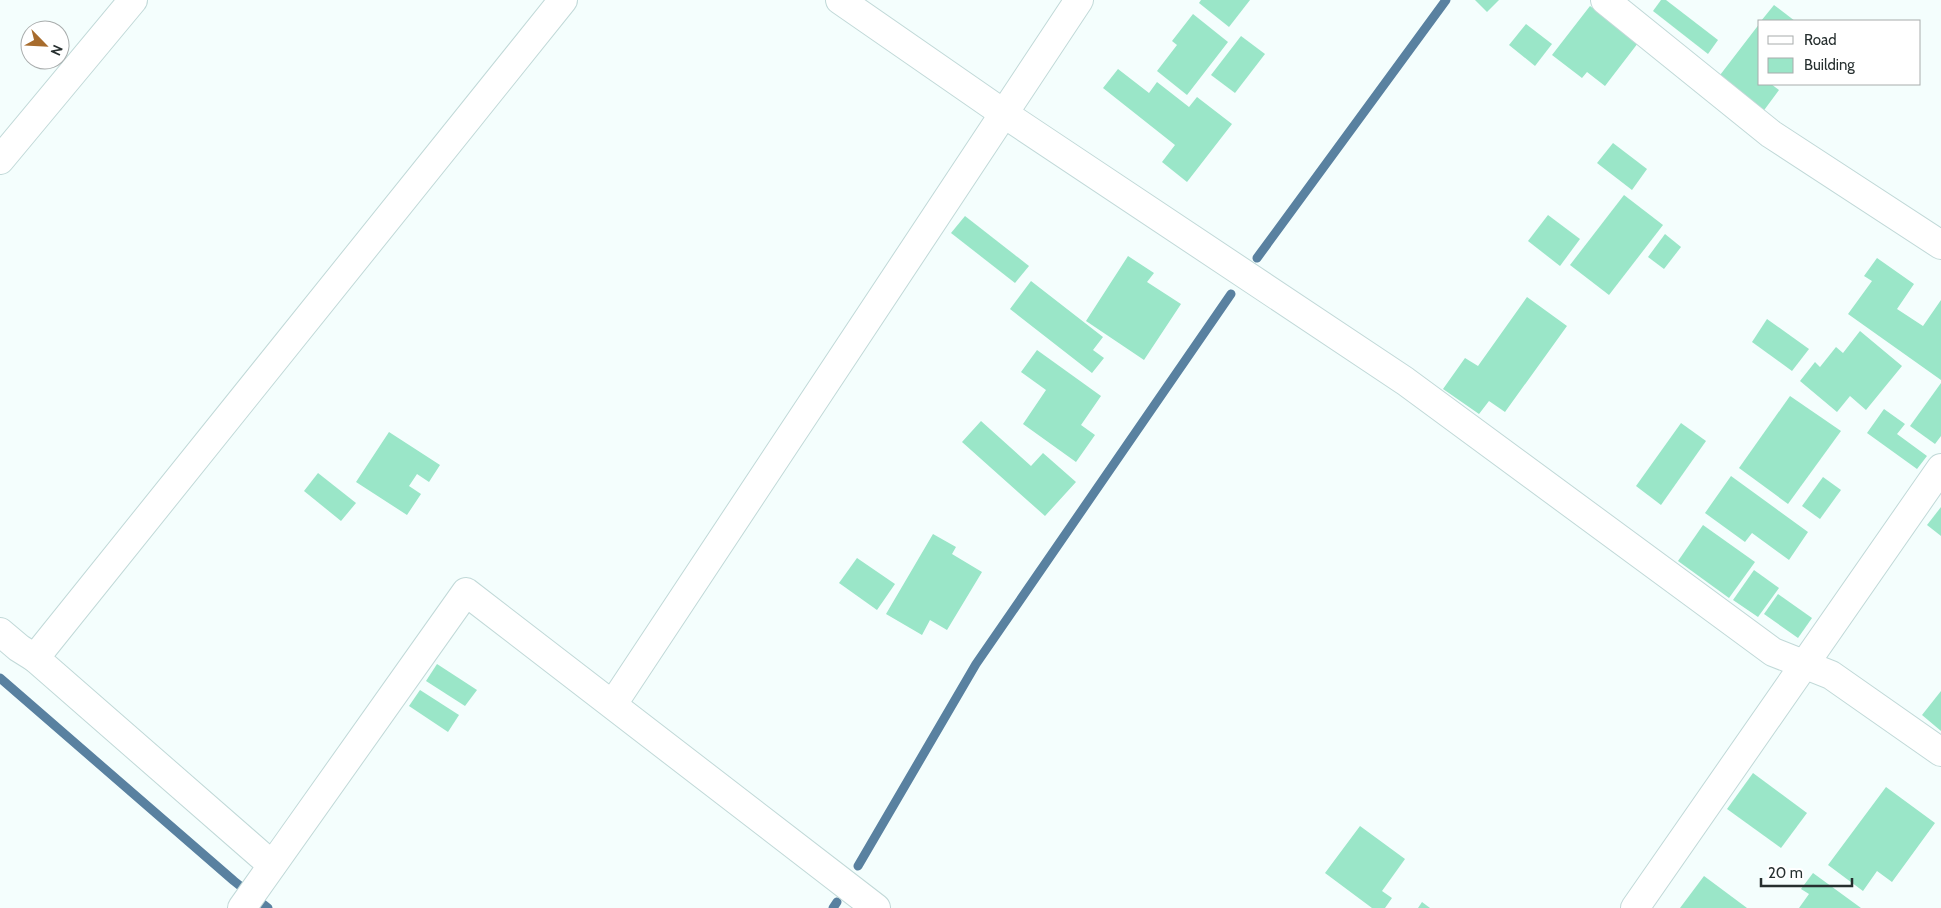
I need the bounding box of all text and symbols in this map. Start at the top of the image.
north arrow [20,20,70,70]
legend [1758,20,1921,85]
text: Road [1804,31,1837,49]
text: N [47,42,67,58]
text: Building [1804,56,1855,74]
scale bar [1761,856,1852,888]
text: 20 m [1768,864,1803,882]

